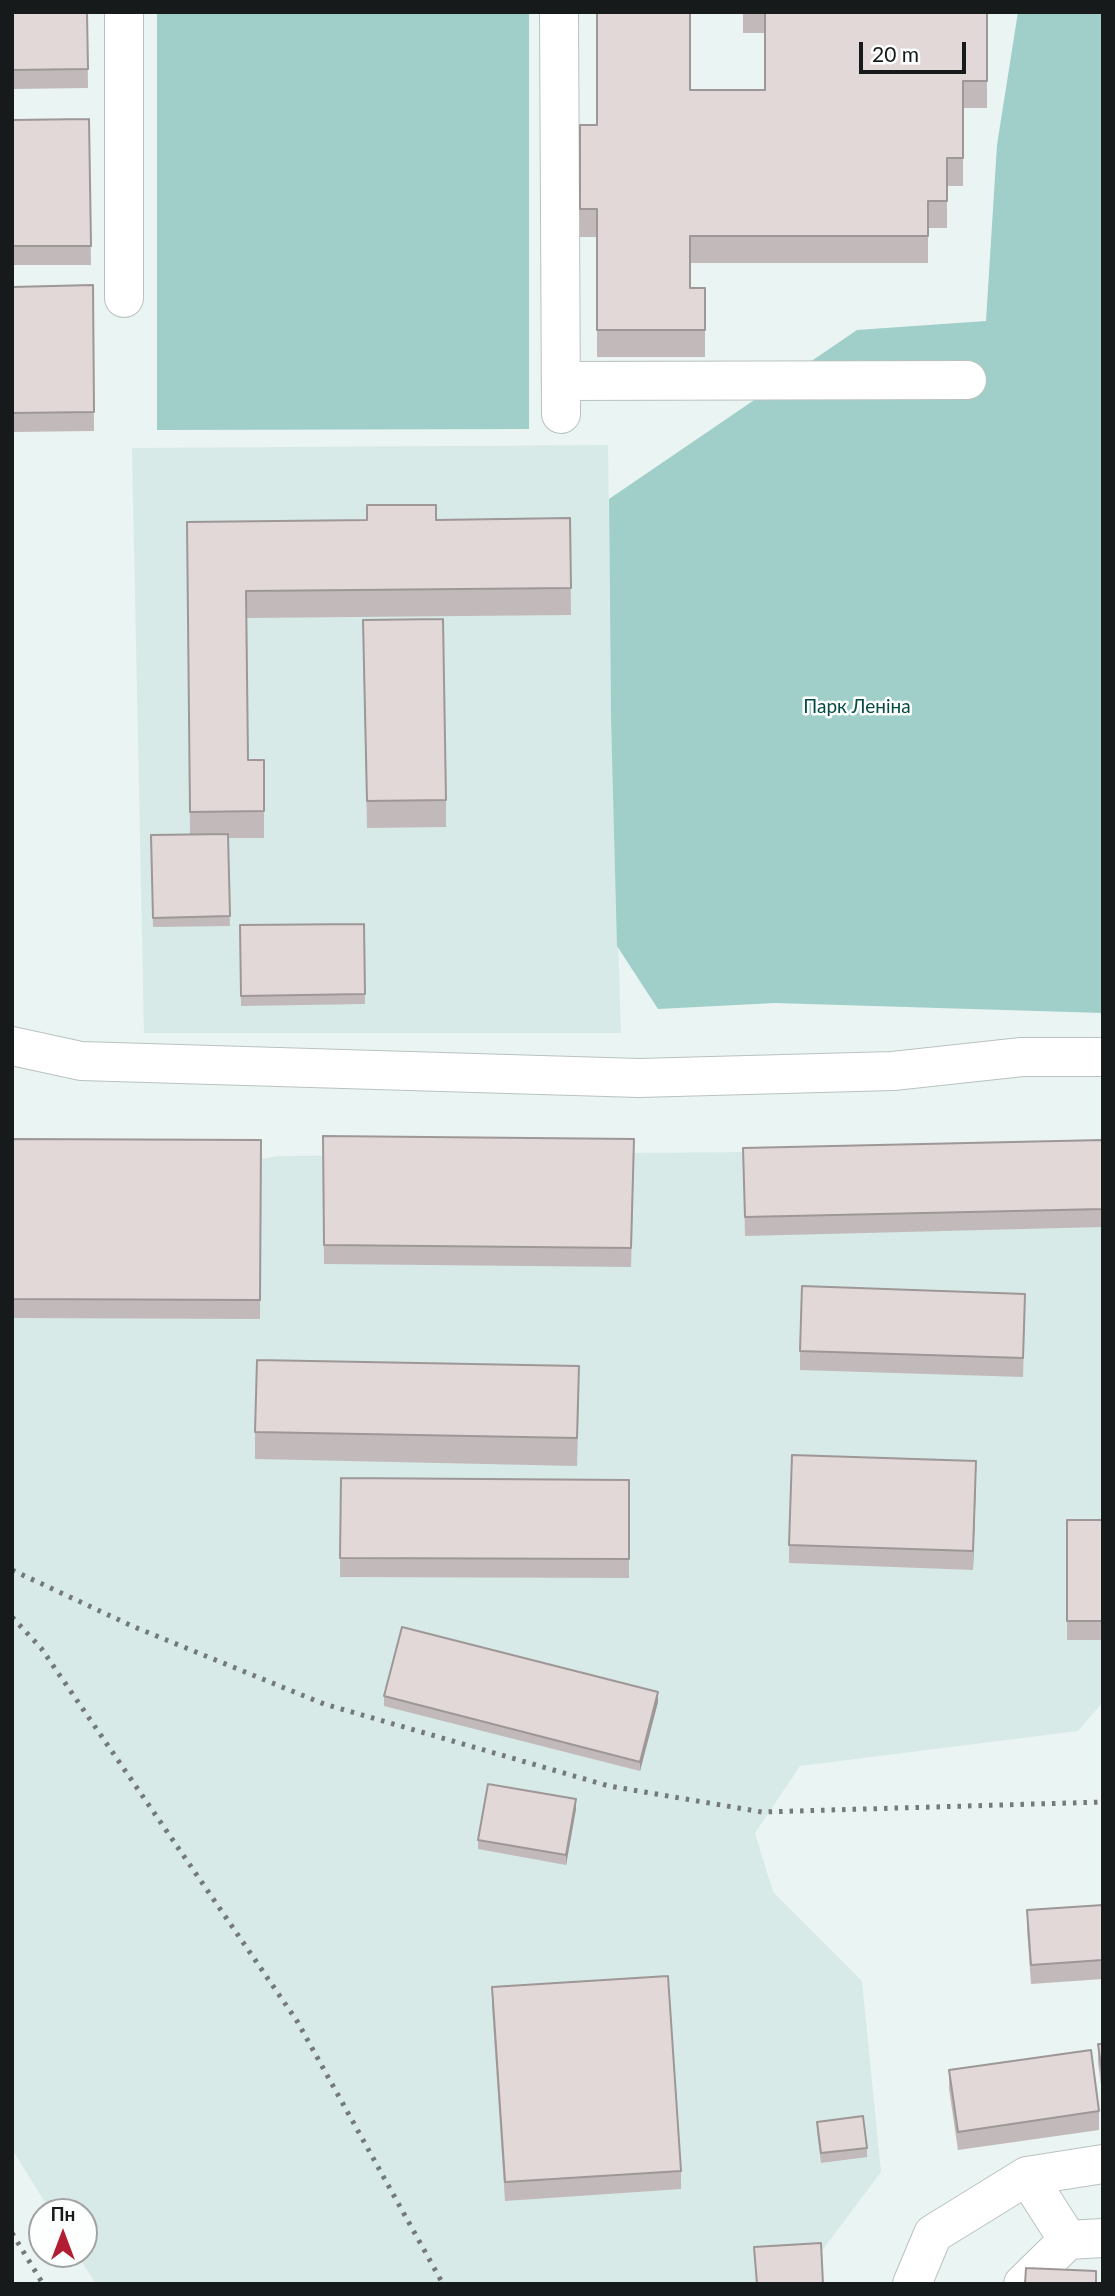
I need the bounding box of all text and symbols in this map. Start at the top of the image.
scale bar [863,28,970,72]
text: 20 m [872,41,919,66]
park label: Парк Леніна [803,696,911,718]
north arrow [28,2198,98,2268]
text: Пн [51,2202,75,2225]

